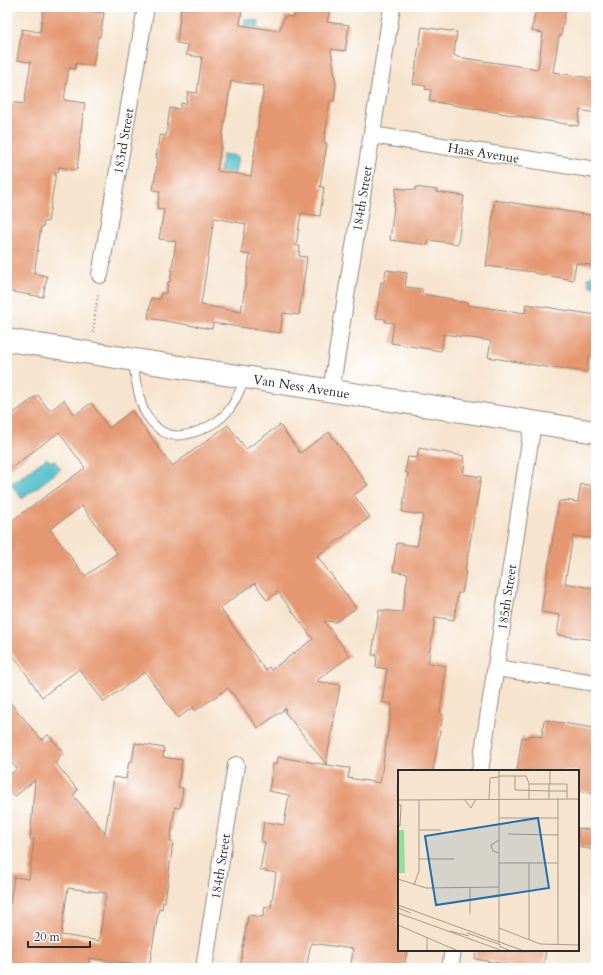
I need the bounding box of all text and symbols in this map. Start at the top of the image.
street label: 183rd Street [109,107,138,175]
street label: Haas Avenue [446,139,521,168]
street label: 184th Street [349,165,377,233]
street label: Van Ness Avenue [252,371,351,403]
street label: 185th Street [494,563,521,631]
inset map [398,770,579,951]
street label: 184th Street [207,832,235,900]
scale bar [28,923,90,949]
text: 20 m [34,929,61,945]

